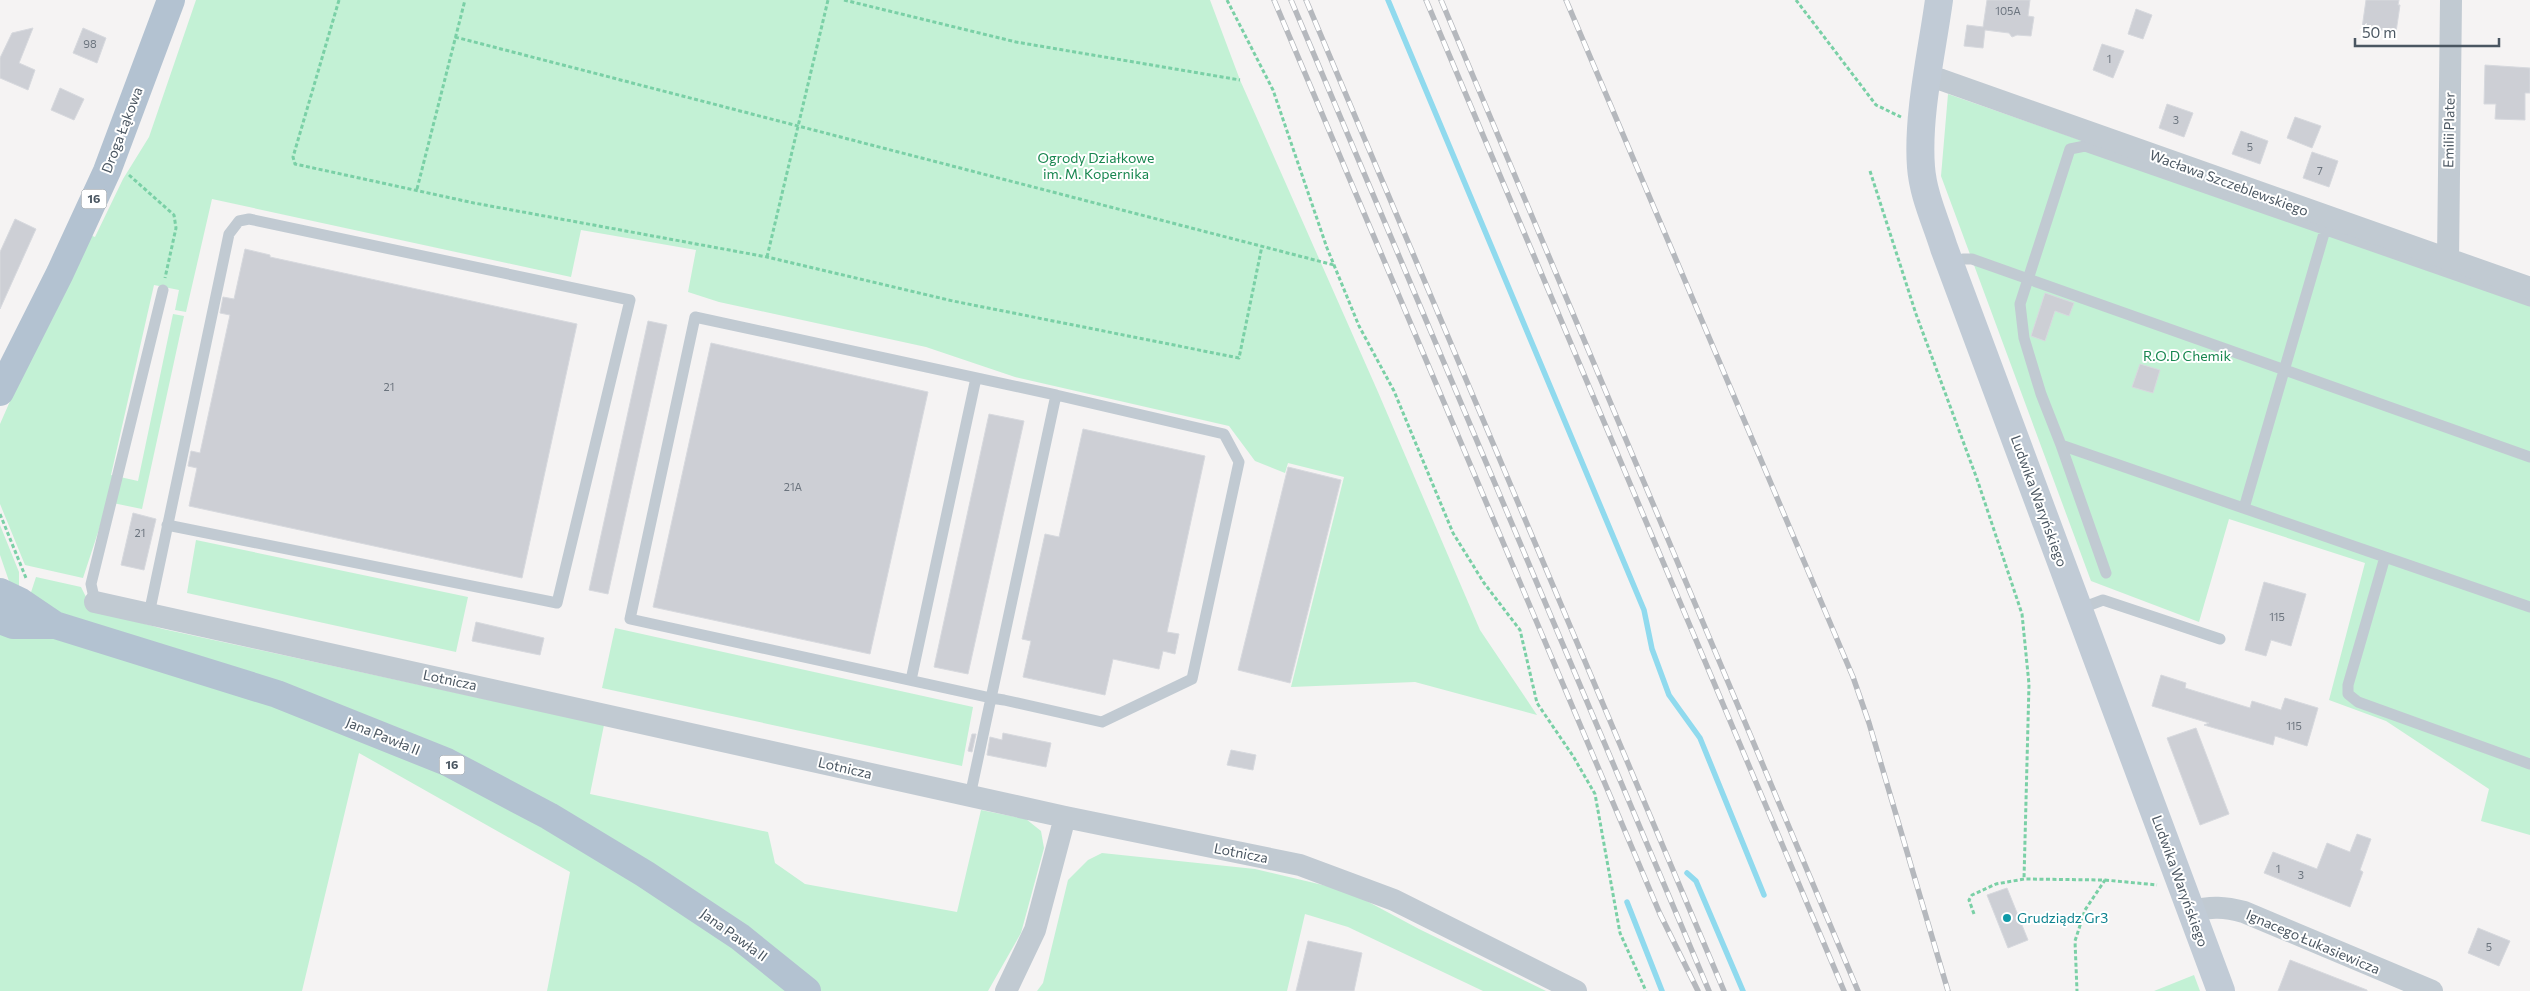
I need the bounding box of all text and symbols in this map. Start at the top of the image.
house number: 105A [1995,4,2021,17]
scale bar [2355,15,2499,47]
text: 50 m [2362,23,2396,41]
house number: 98 [83,37,97,50]
house number: 1 [2107,52,2111,65]
street label: Droga Łąkowa [97,84,146,175]
street label: Emilii Plater [2439,92,2458,168]
house number: 3 [2173,113,2179,126]
house number: 5 [2247,140,2253,153]
street label: Wacława Szczeblewskiego [2148,146,2311,219]
park label: Ogrody Działkowe im. M. Kopernika [1038,149,1154,182]
house number: 7 [2317,164,2323,177]
road number: 16 [82,190,106,208]
park label: R.O.D Chemik [2143,347,2231,364]
house number: 21 [384,380,394,393]
street label: Ludwika Waryńskiego [2008,433,2071,569]
house number: 21A [784,480,803,493]
house number: 21 [135,526,145,539]
house number: 115 [2269,610,2285,623]
street label: Lotnicza [422,665,479,694]
street label: Jana Pawła II [344,713,423,758]
house number: 115 [2286,719,2302,732]
street label: Lotnicza [816,753,874,782]
road number: 16 [440,756,464,774]
street label: Ludwika Waryńskiego [2149,813,2212,949]
street label: Lotnicza [1213,839,1270,866]
house number: 1 [2276,862,2280,875]
house number: 3 [2298,868,2304,881]
street label: Jana Pawła II [697,905,771,965]
street label: Ignacego Łukasiewicza [2244,906,2383,977]
place label: Grudziądz Gr3 [2017,909,2108,926]
marker: Grudziądz Gr3 [2001,912,2013,924]
house number: 5 [2486,940,2492,953]

